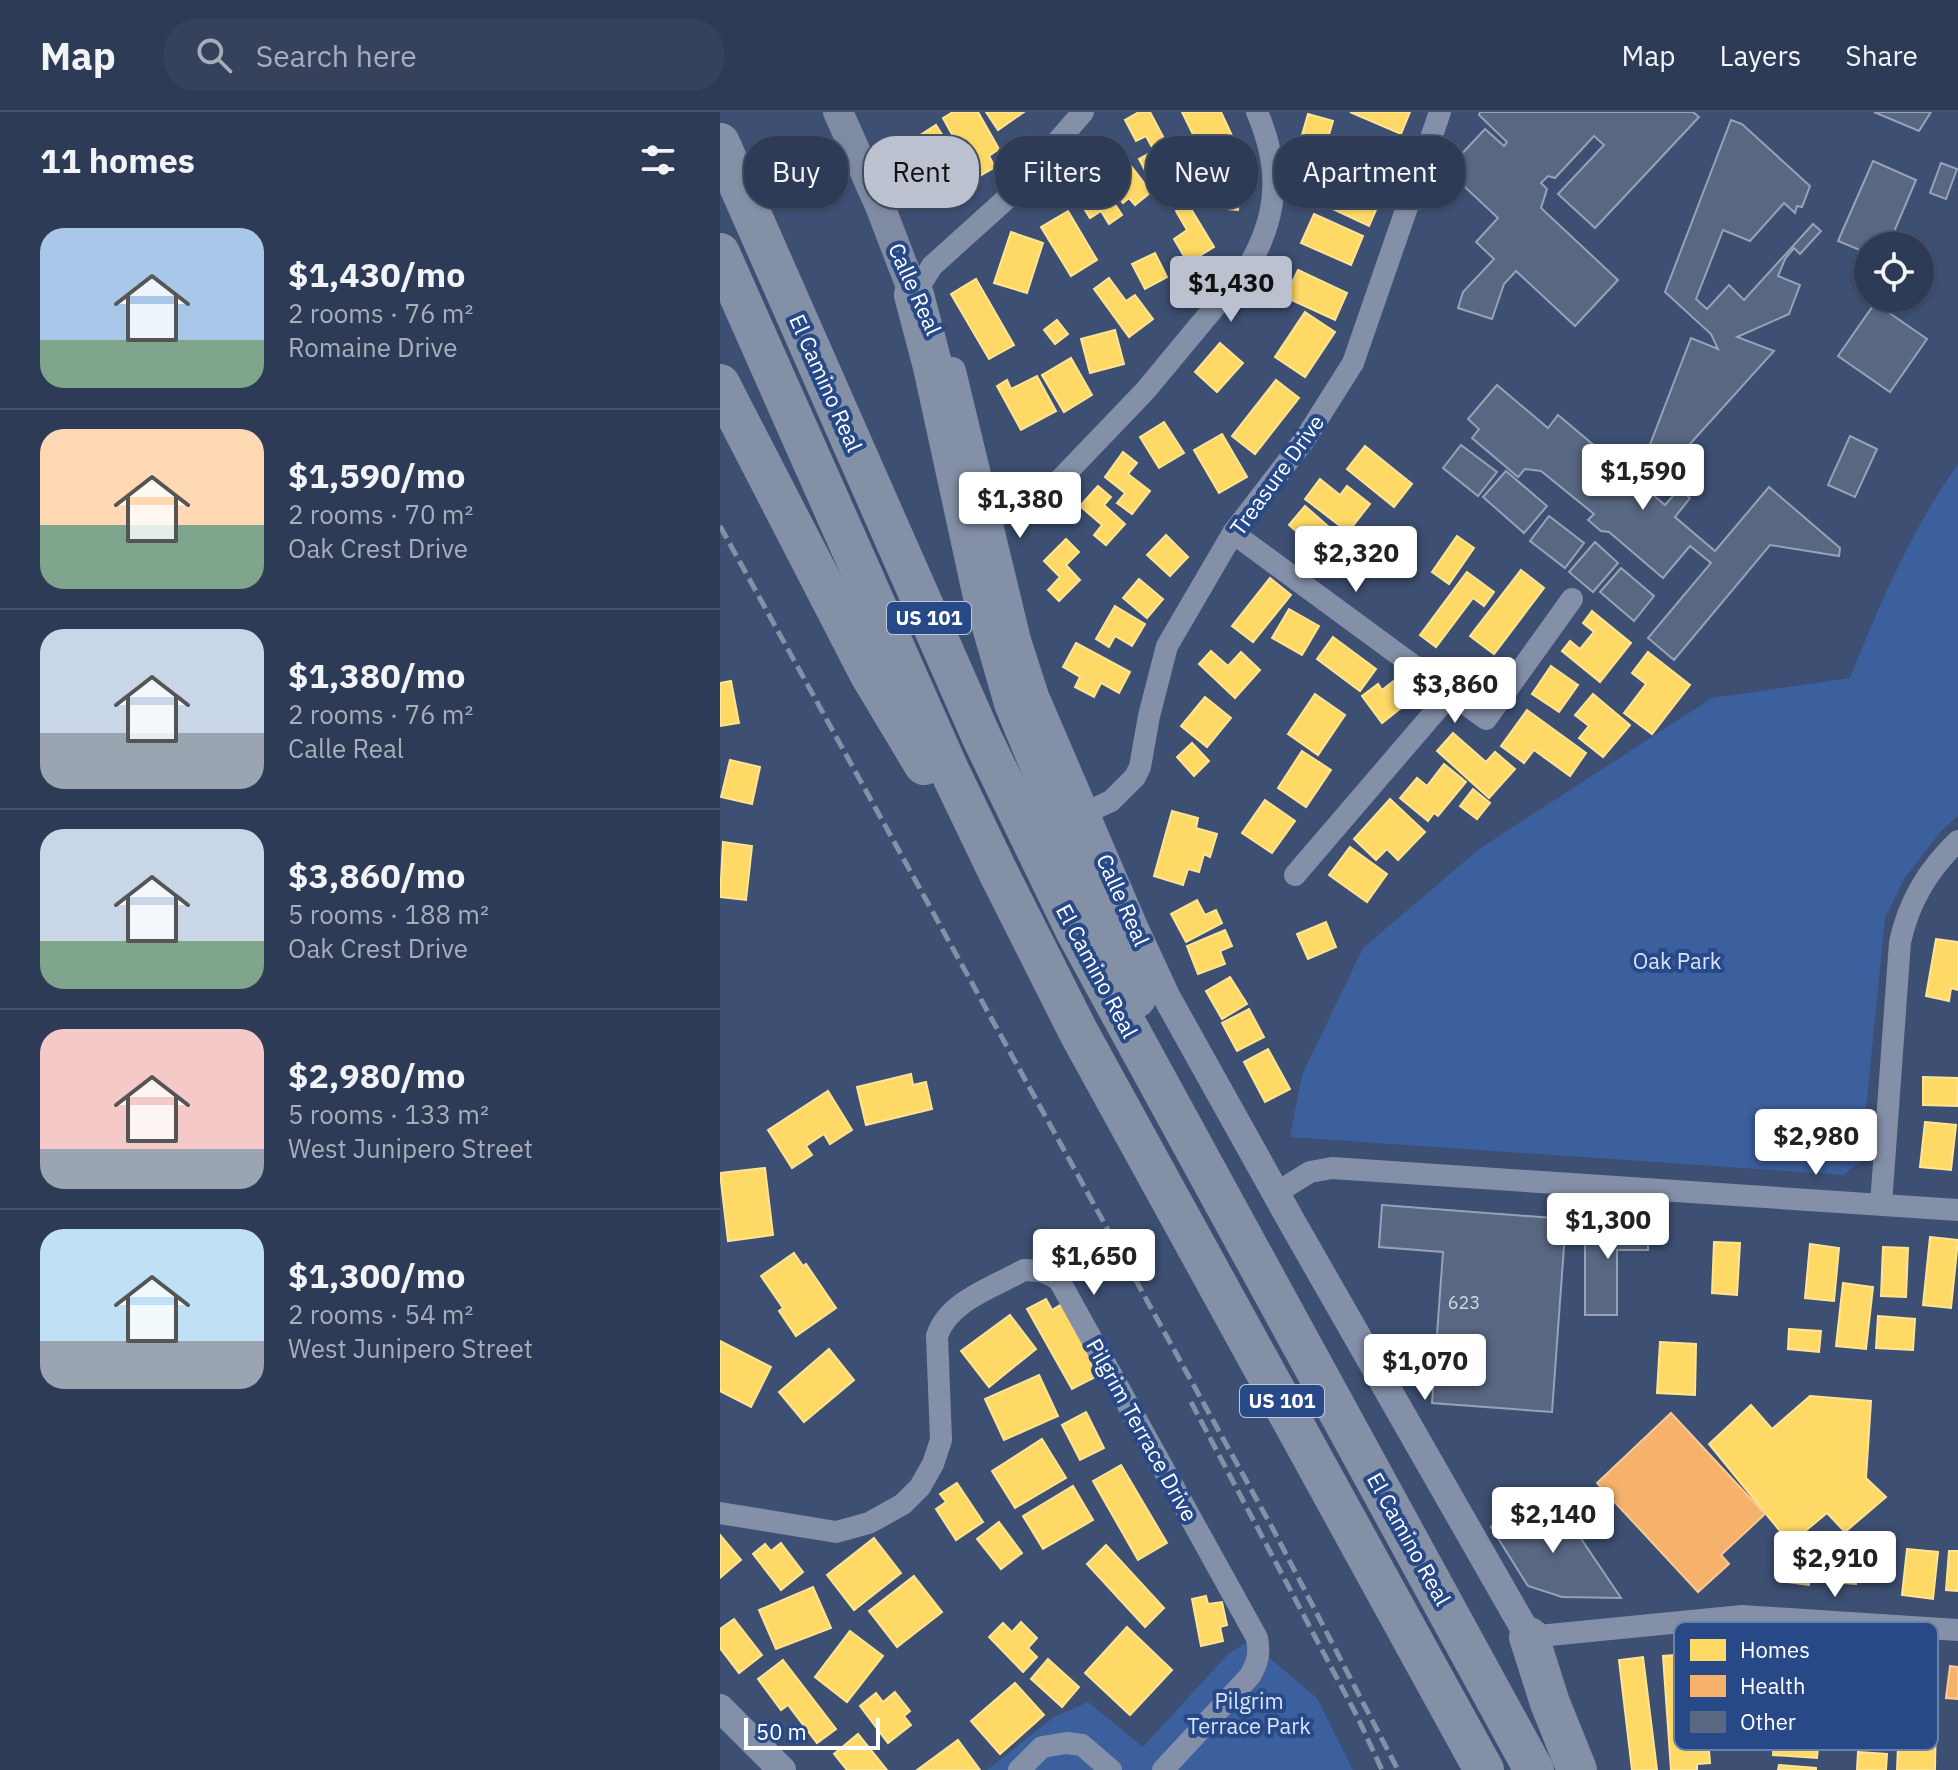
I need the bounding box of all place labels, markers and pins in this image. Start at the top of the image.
pin: $1,430 [1166,256,1296,324]
pin: $1,590 [1578,444,1708,512]
pin: $1,380 [955,472,1085,540]
pin: $2,320 [1291,526,1421,594]
pin: $3,860 [1390,657,1520,725]
pin: $2,980 [1751,1109,1881,1177]
pin: $1,300 [1543,1193,1673,1261]
pin: $1,650 [1029,1229,1159,1297]
pin: $1,070 [1360,1334,1490,1402]
pin: $2,140 [1488,1487,1618,1555]
pin: $2,910 [1770,1531,1900,1599]

